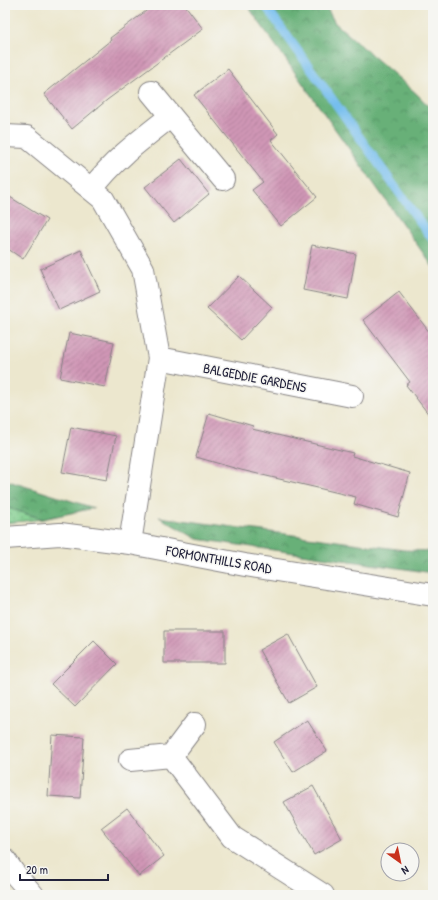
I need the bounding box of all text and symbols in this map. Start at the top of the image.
street label: BALGEDDIE GARDENS [202,358,309,396]
street label: FORMONTHILLS ROAD [164,540,274,578]
north arrow [380,842,420,882]
scale bar [20,856,108,882]
text: 20 m [26,861,48,878]
text: N [399,863,412,878]

